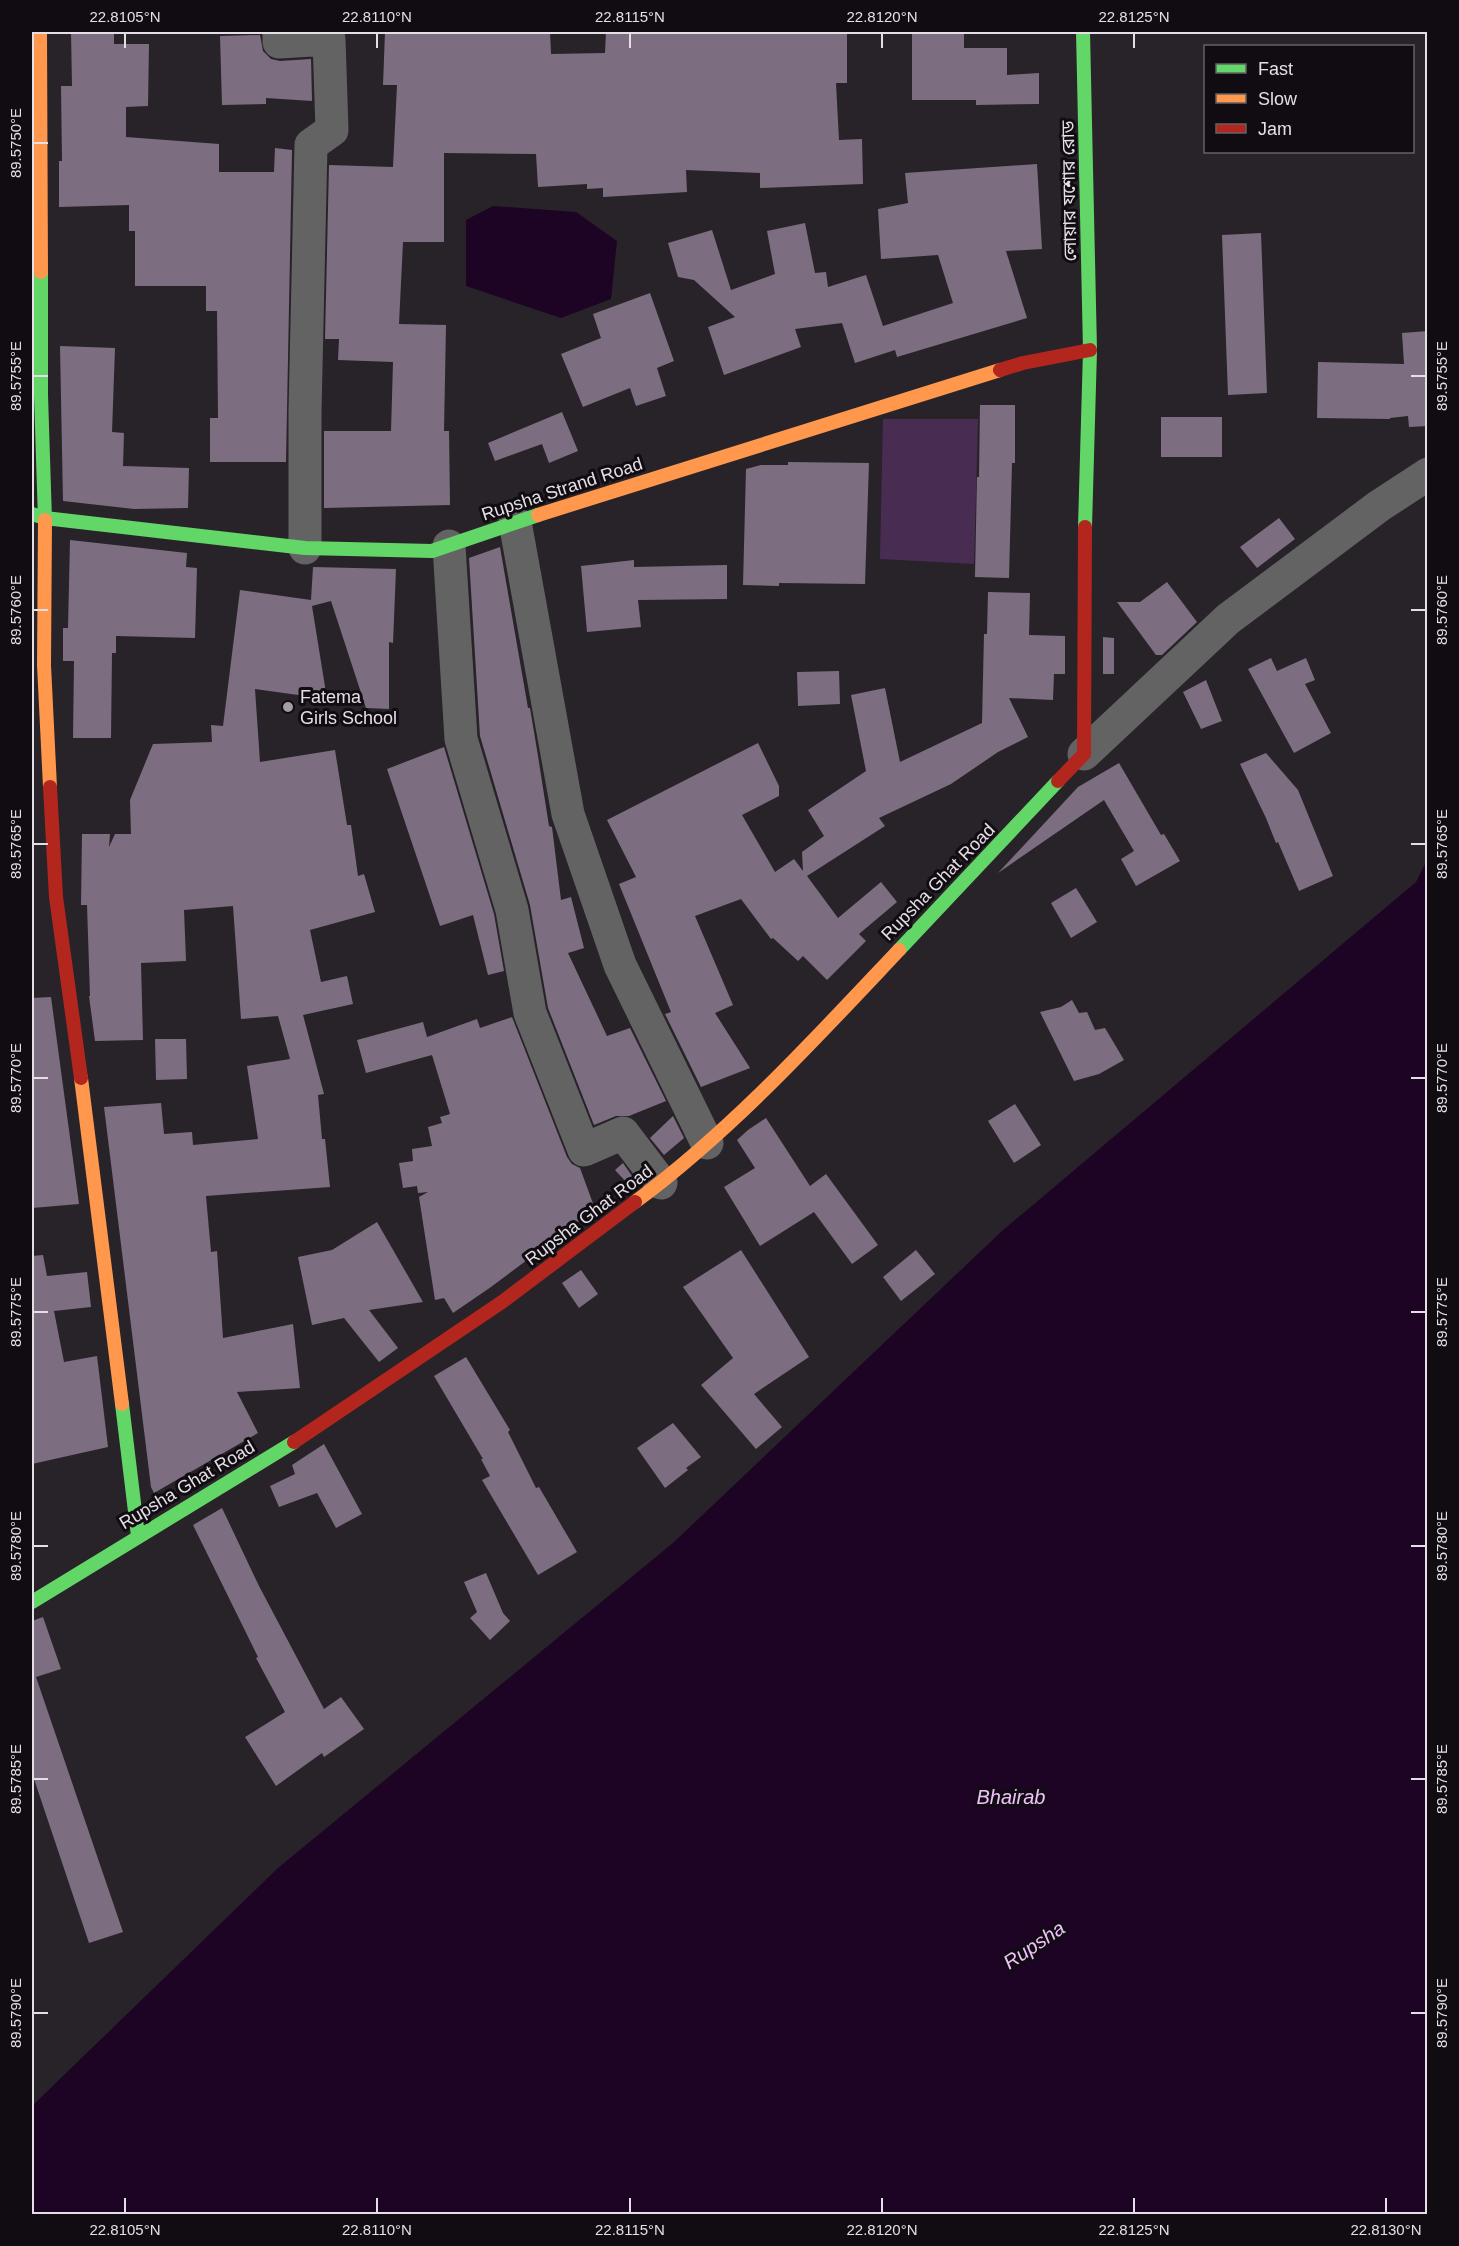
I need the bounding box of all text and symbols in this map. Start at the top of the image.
text: 22.8105°N [89,8,161,25]
text: 22.8110°N [342,8,412,25]
text: 22.8115°N [595,8,665,25]
text: 22.8120°N [846,8,918,25]
text: 22.8125°N [1098,8,1170,25]
legend [1204,45,1414,153]
text: Fast [1258,59,1293,79]
text: Slow [1258,89,1298,109]
text: 89.5750°E [7,108,24,178]
text: Jam [1258,119,1292,139]
street label: লোয়ার যশোর রোড [1058,120,1080,262]
text: 89.5755°E [7,341,24,411]
text: 89.5755°E [1433,341,1450,411]
street label: Rupsha Strand Road [479,454,645,524]
text: 89.5760°E [7,575,24,645]
text: 89.5760°E [1433,575,1450,645]
place label: Fatema Girls School [300,687,397,728]
marker: Fatema Girls School [281,700,295,714]
text: 89.5765°E [7,809,24,879]
text: 89.5765°E [1433,809,1450,879]
street label: Rupsha Ghat Road [877,820,999,944]
text: 89.5770°E [7,1043,24,1113]
text: 89.5770°E [1433,1043,1450,1113]
street label: Rupsha Ghat Road [521,1161,657,1269]
text: 89.5775°E [7,1277,24,1347]
text: 89.5775°E [1433,1277,1450,1347]
street label: Rupsha Ghat Road [116,1437,258,1533]
text: 89.5780°E [7,1511,24,1581]
text: 89.5780°E [1433,1511,1450,1581]
text: 89.5785°E [7,1744,24,1814]
text: 89.5785°E [1433,1744,1450,1814]
water label: Bhairab [977,1786,1045,1808]
water label: Rupsha [999,1917,1069,1973]
text: 89.5790°E [7,1978,24,2048]
text: 89.5790°E [1433,1978,1450,2048]
text: 22.8105°N [89,2221,161,2238]
text: 22.8110°N [342,2221,412,2238]
text: 22.8115°N [595,2221,665,2238]
text: 22.8120°N [846,2221,918,2238]
text: 22.8125°N [1098,2221,1170,2238]
text: 22.8130°N [1350,2221,1422,2238]

